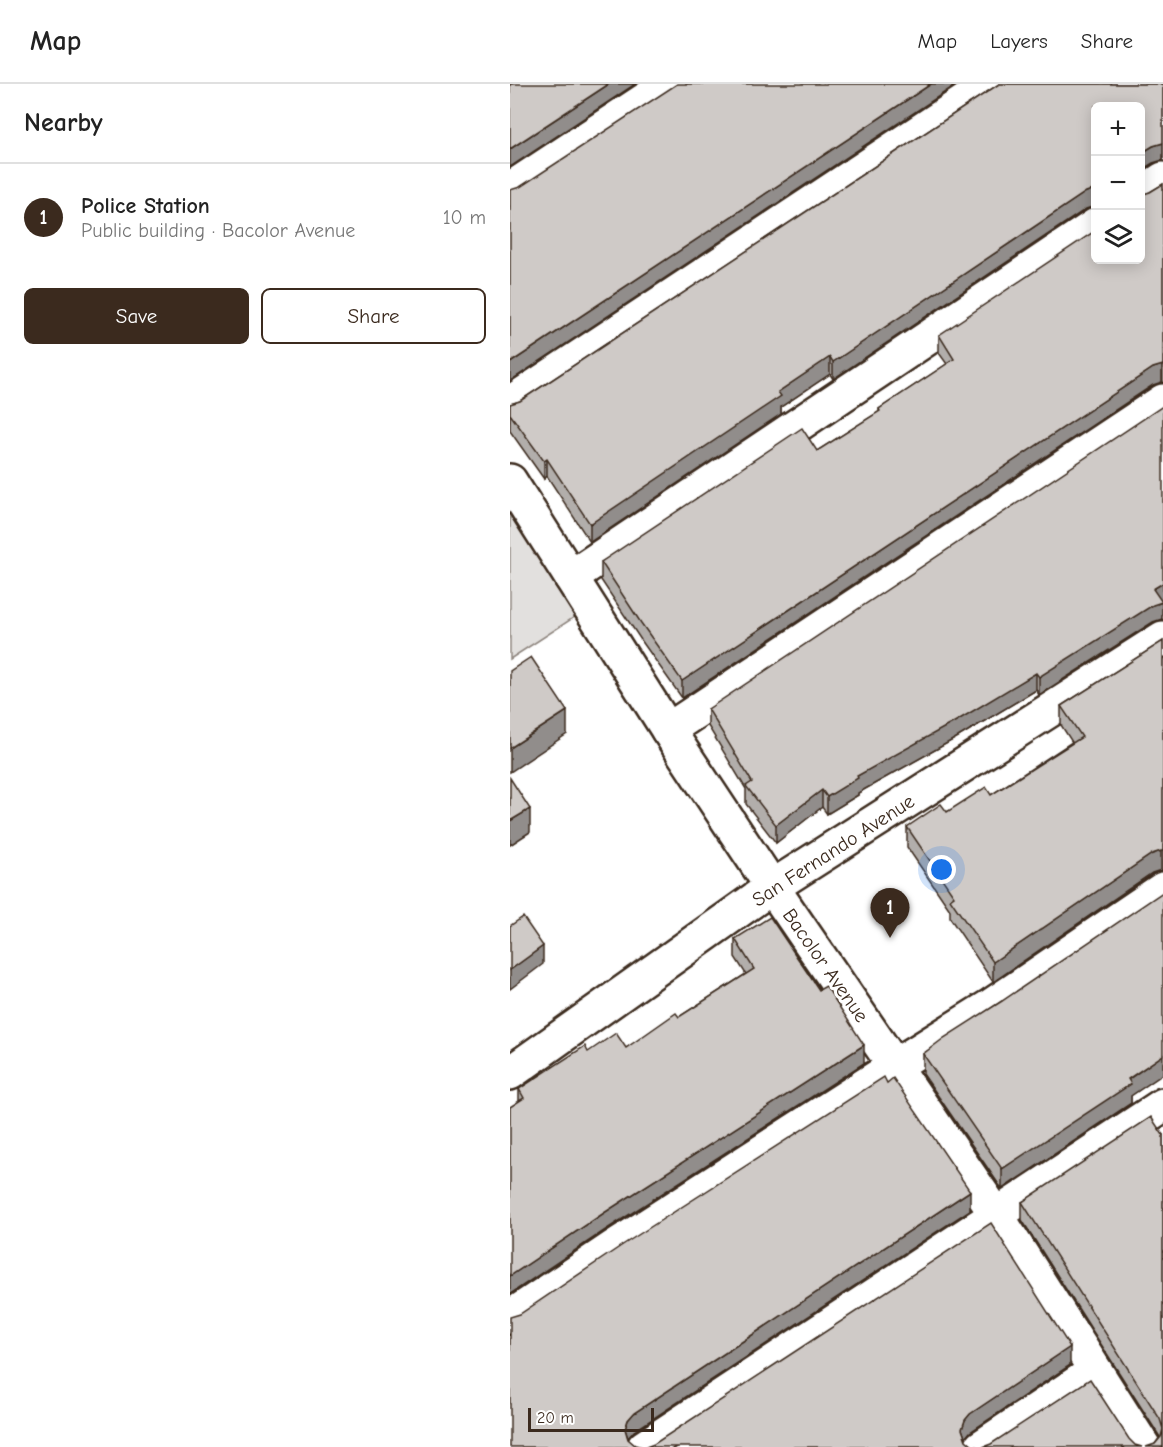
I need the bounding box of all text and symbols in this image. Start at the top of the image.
text: Map [30,25,81,57]
text: Map [918,29,957,53]
text: Layers [990,29,1048,53]
text: Share [1081,29,1133,53]
map controls [1091,102,1145,264]
button: + [1091,102,1145,156]
text: Nearby [24,108,103,138]
button: − [1091,156,1145,210]
text: Police Station [81,193,210,219]
text: 1 [40,206,47,229]
text: 10 m [443,206,486,229]
button: layers [1091,210,1145,264]
text: Public building · Bacolor Avenue [81,219,355,242]
button: Save [24,288,249,344]
button: Share [261,288,486,344]
street label: San Fernando Avenue [748,789,919,911]
your location [927,855,956,884]
pin: 1 [870,888,910,938]
street label: Bacolor Avenue [778,904,873,1027]
scale bar [528,1405,654,1432]
text: 20 m [537,1409,574,1427]

